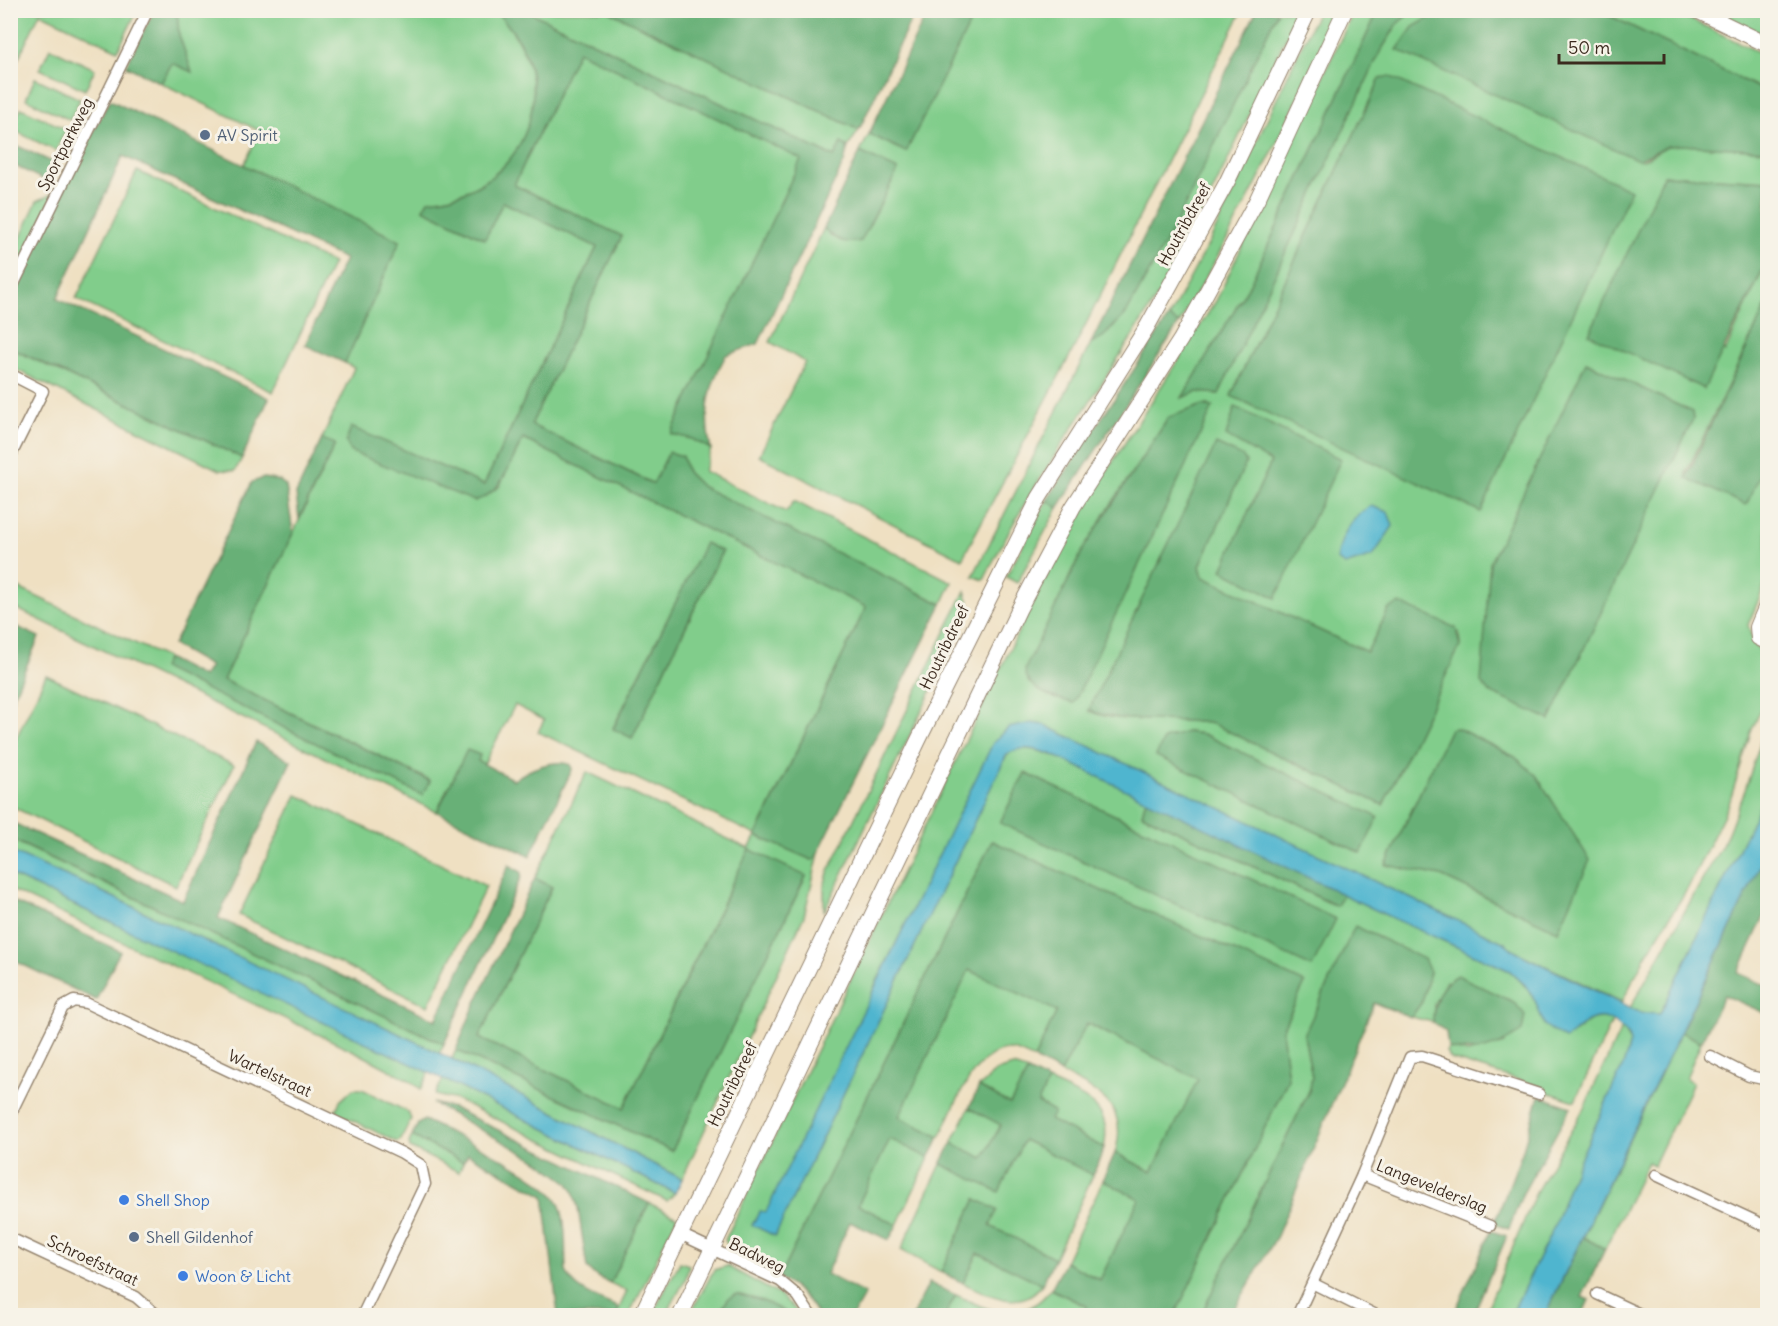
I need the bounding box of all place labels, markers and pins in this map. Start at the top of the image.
place label: AV Spirit [217,125,278,145]
marker: AV Spirit [198,128,212,142]
place label: Shell Shop [136,1190,210,1210]
marker: Shell Shop [117,1193,131,1207]
place label: Shell Gildenhof [146,1227,254,1247]
marker: Shell Gildenhof [127,1230,141,1244]
place label: Woon & Licht [195,1266,292,1286]
marker: Woon & Licht [176,1269,190,1283]

